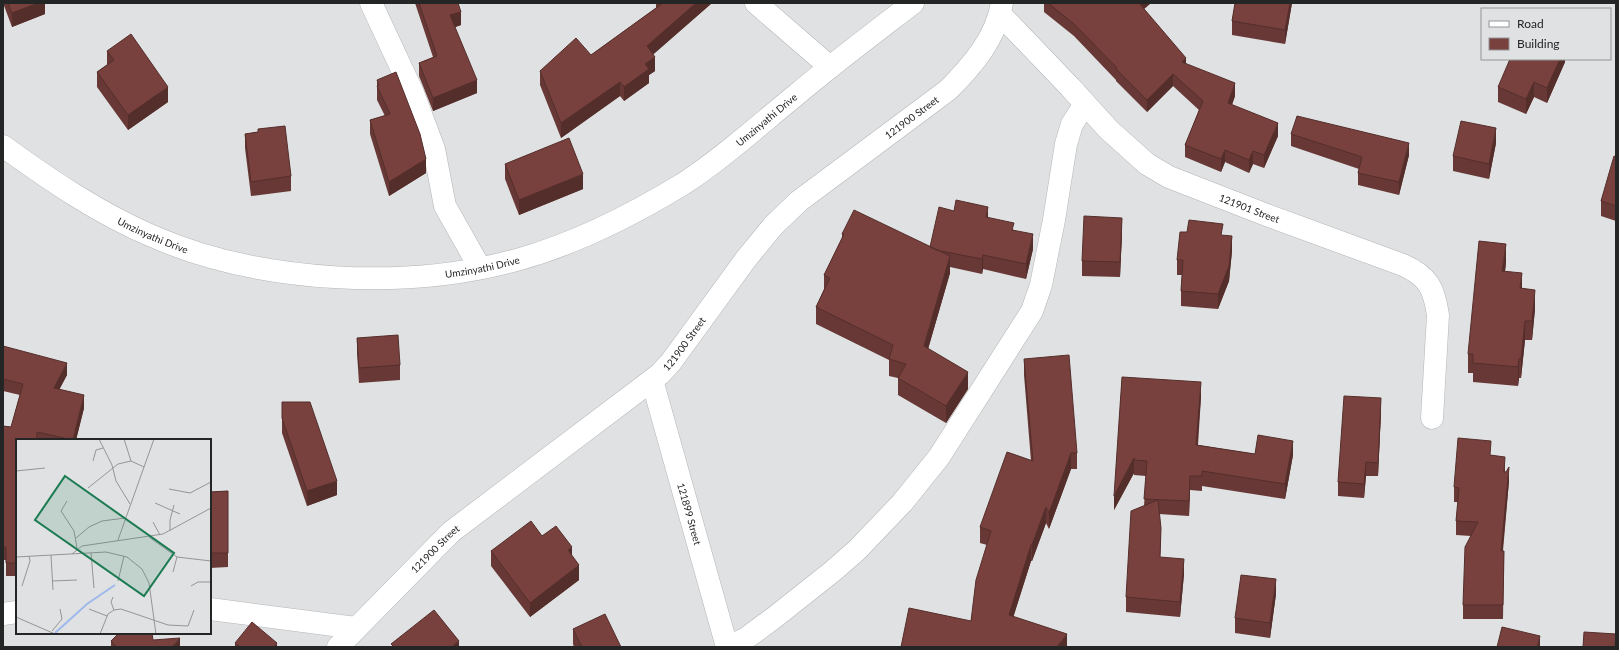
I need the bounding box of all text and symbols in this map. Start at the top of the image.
legend [1481,8,1611,60]
text: Road [1517,16,1544,31]
text: Building [1517,36,1560,51]
street label: Umzinyathi Drive [733,91,799,148]
street label: 121900 Street [882,93,941,141]
street label: 121901 Street [1217,191,1282,225]
street label: Umzinyathi Drive [115,215,190,255]
street label: Umzinyathi Drive [444,253,521,280]
street label: 121900 Street [660,314,708,373]
inset map [16,439,211,634]
street label: 121899 Street [675,481,704,547]
street label: 121900 Street [408,522,462,576]

